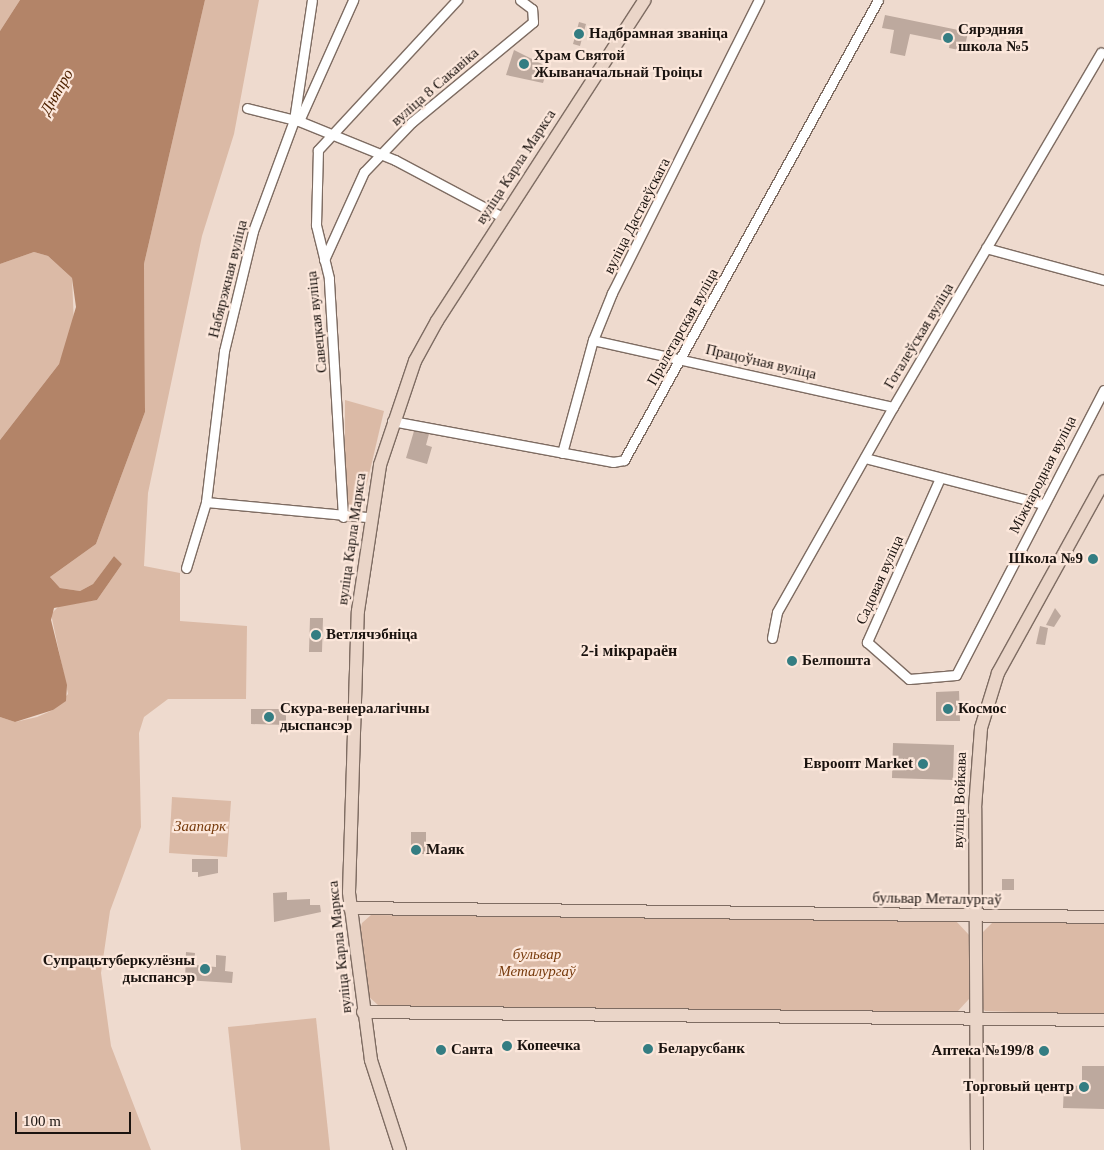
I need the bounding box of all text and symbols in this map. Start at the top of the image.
place label: Сярэдняя школа №5 [958,20,1029,55]
place label: Надбрамная званіца [589,25,728,43]
marker: Надбрамная званіца [573,28,585,40]
marker: Сярэдняя школа №5 [942,32,954,44]
street label: вуліца 8 Сакавіка [388,44,482,130]
place label: Храм Святой Жываначальнай Троіцы [534,46,702,81]
marker: Храм Святой Жываначальнай Троіцы [518,58,530,70]
water label: Дняпро [36,66,78,118]
street label: вуліца Карла Маркса [472,106,560,228]
street label: вуліца Дастаеўскага [600,155,674,277]
street label: Набярэжная вуліца [205,218,251,340]
street label: Пралетарская вуліца [643,265,723,389]
street label: Савецкая вуліца [303,270,331,374]
street label: Гогалеўская вуліца [880,280,958,392]
street label: Працоўная вуліца [704,341,818,383]
street label: Міжнародная вуліца [1006,413,1080,537]
street label: вуліца Карла Маркса [334,472,370,606]
street label: Садовая вуліца [852,533,908,627]
place label: Школа №9 [1009,550,1083,568]
marker: Школа №9 [1087,553,1099,565]
place label: Ветлячэбніца [326,626,418,644]
marker: Ветлячэбніца [310,629,322,641]
district label: 2-і мікрараён [581,641,677,661]
place label: Белпошта [802,652,871,670]
marker: Белпошта [786,655,798,667]
place label: Скура-венералагічны дыспансэр [280,699,429,734]
place label: Космос [958,700,1006,718]
marker: Космос [942,703,954,715]
marker: Скура-венералагічны дыспансэр [262,710,276,724]
street label: вуліца Войкава [949,752,971,848]
place label: Евроопт Market [803,755,913,773]
marker: Евроопт Market [917,758,929,770]
park label: Заапарк [174,818,226,836]
place label: Маяк [426,841,464,859]
marker: Маяк [410,844,422,856]
street label: вуліца Карла Маркса [324,880,356,1014]
street label: бульвар Металургаў [872,889,1002,909]
park label: бульвар Металургаў [498,945,576,980]
place label: Супрацьтуберкулёзны дыспансэр [43,951,195,986]
marker: Супрацьтуберкулёзны дыспансэр [199,963,211,975]
place label: Копеечка [517,1037,581,1055]
marker: Копеечка [501,1040,513,1052]
place label: Беларусбанк [658,1040,745,1058]
place label: Санта [451,1041,493,1059]
place label: Аптека №199/8 [932,1042,1034,1060]
marker: Беларусбанк [642,1043,654,1055]
marker: Санта [435,1044,447,1056]
marker: Аптека №199/8 [1038,1045,1050,1057]
place label: Торговый центр [963,1078,1074,1096]
marker: Торговый центр [1078,1081,1090,1093]
scale bar [18,1102,134,1134]
text: 100 m [23,1113,61,1129]

